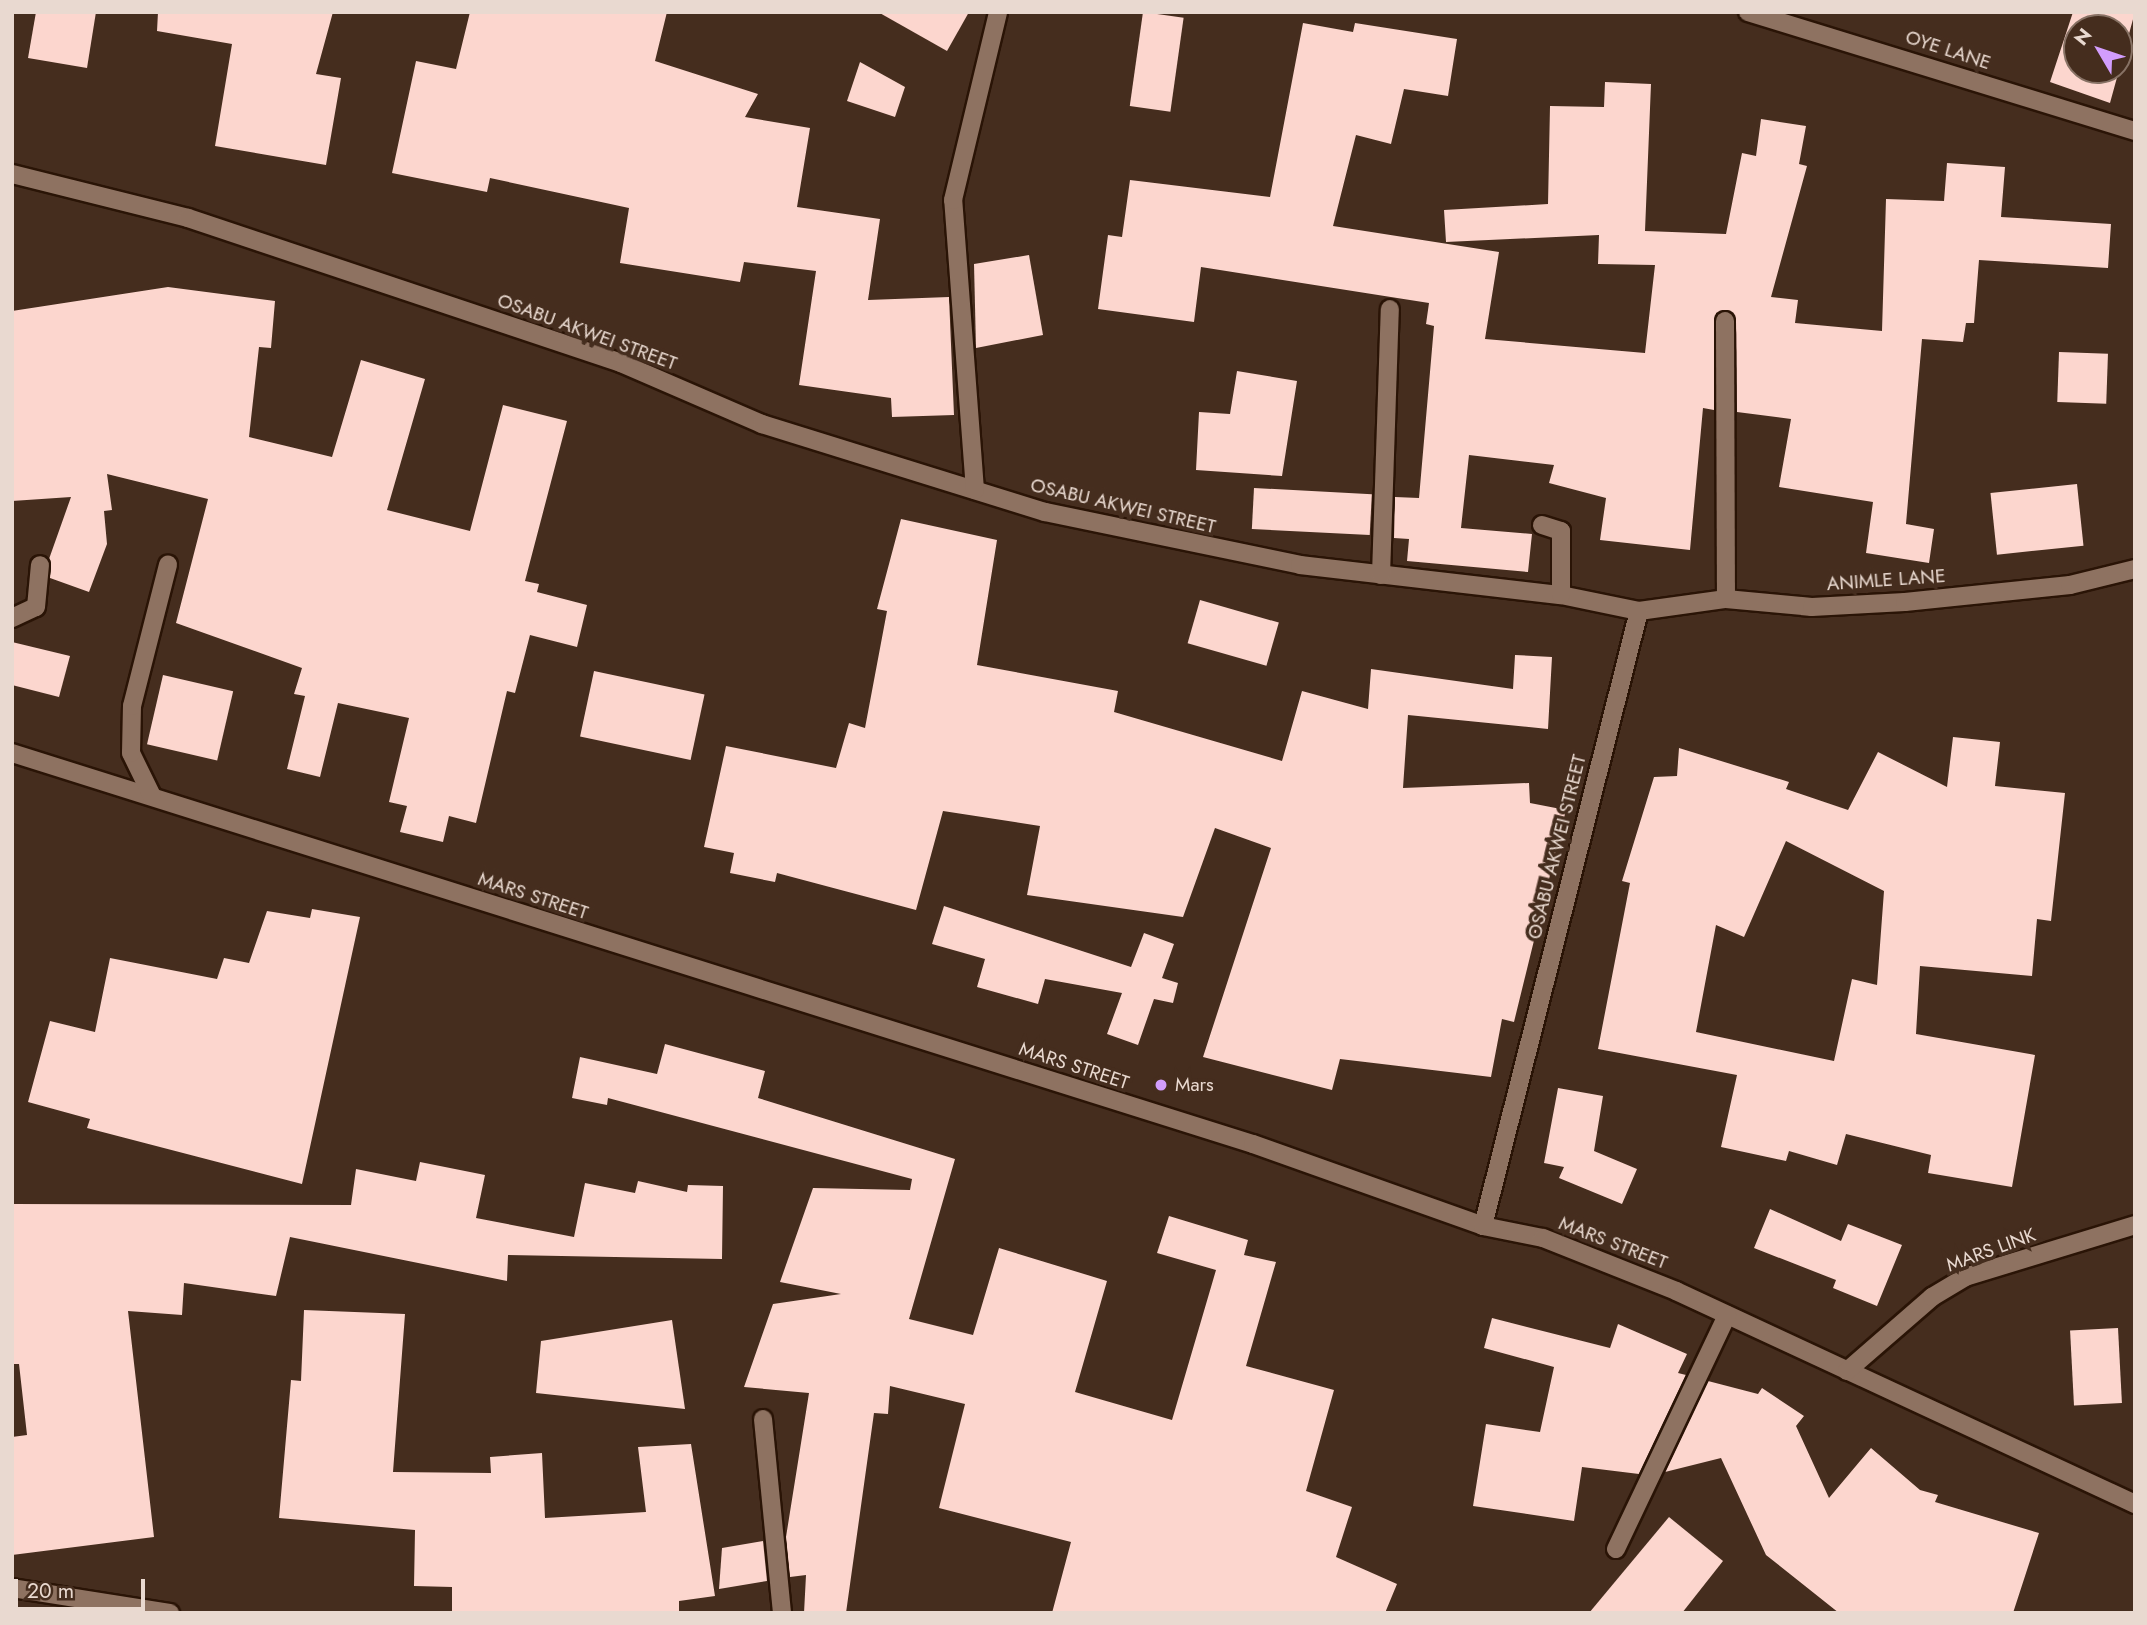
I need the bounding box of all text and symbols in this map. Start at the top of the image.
north arrow [2063,14,2133,84]
text: N [2068,22,2098,51]
street label: OYE LANE [1903,26,1993,74]
street label: OSABU AKWEI STREET [494,289,680,375]
street label: OSABU AKWEI STREET [1028,474,1218,538]
street label: ANIMLE LANE [1826,564,1946,596]
street label: OSABU AKWEI STREET [1523,752,1591,942]
street label: MARS STREET [475,867,591,925]
street label: MARS STREET [1016,1037,1132,1095]
place label: Mars [1175,1074,1214,1096]
marker: Mars [1153,1077,1169,1093]
street label: MARS STREET [1556,1212,1670,1274]
street label: MARS LINK [1943,1223,2039,1277]
scale bar [18,1566,149,1610]
text: 20 m [27,1576,74,1606]

